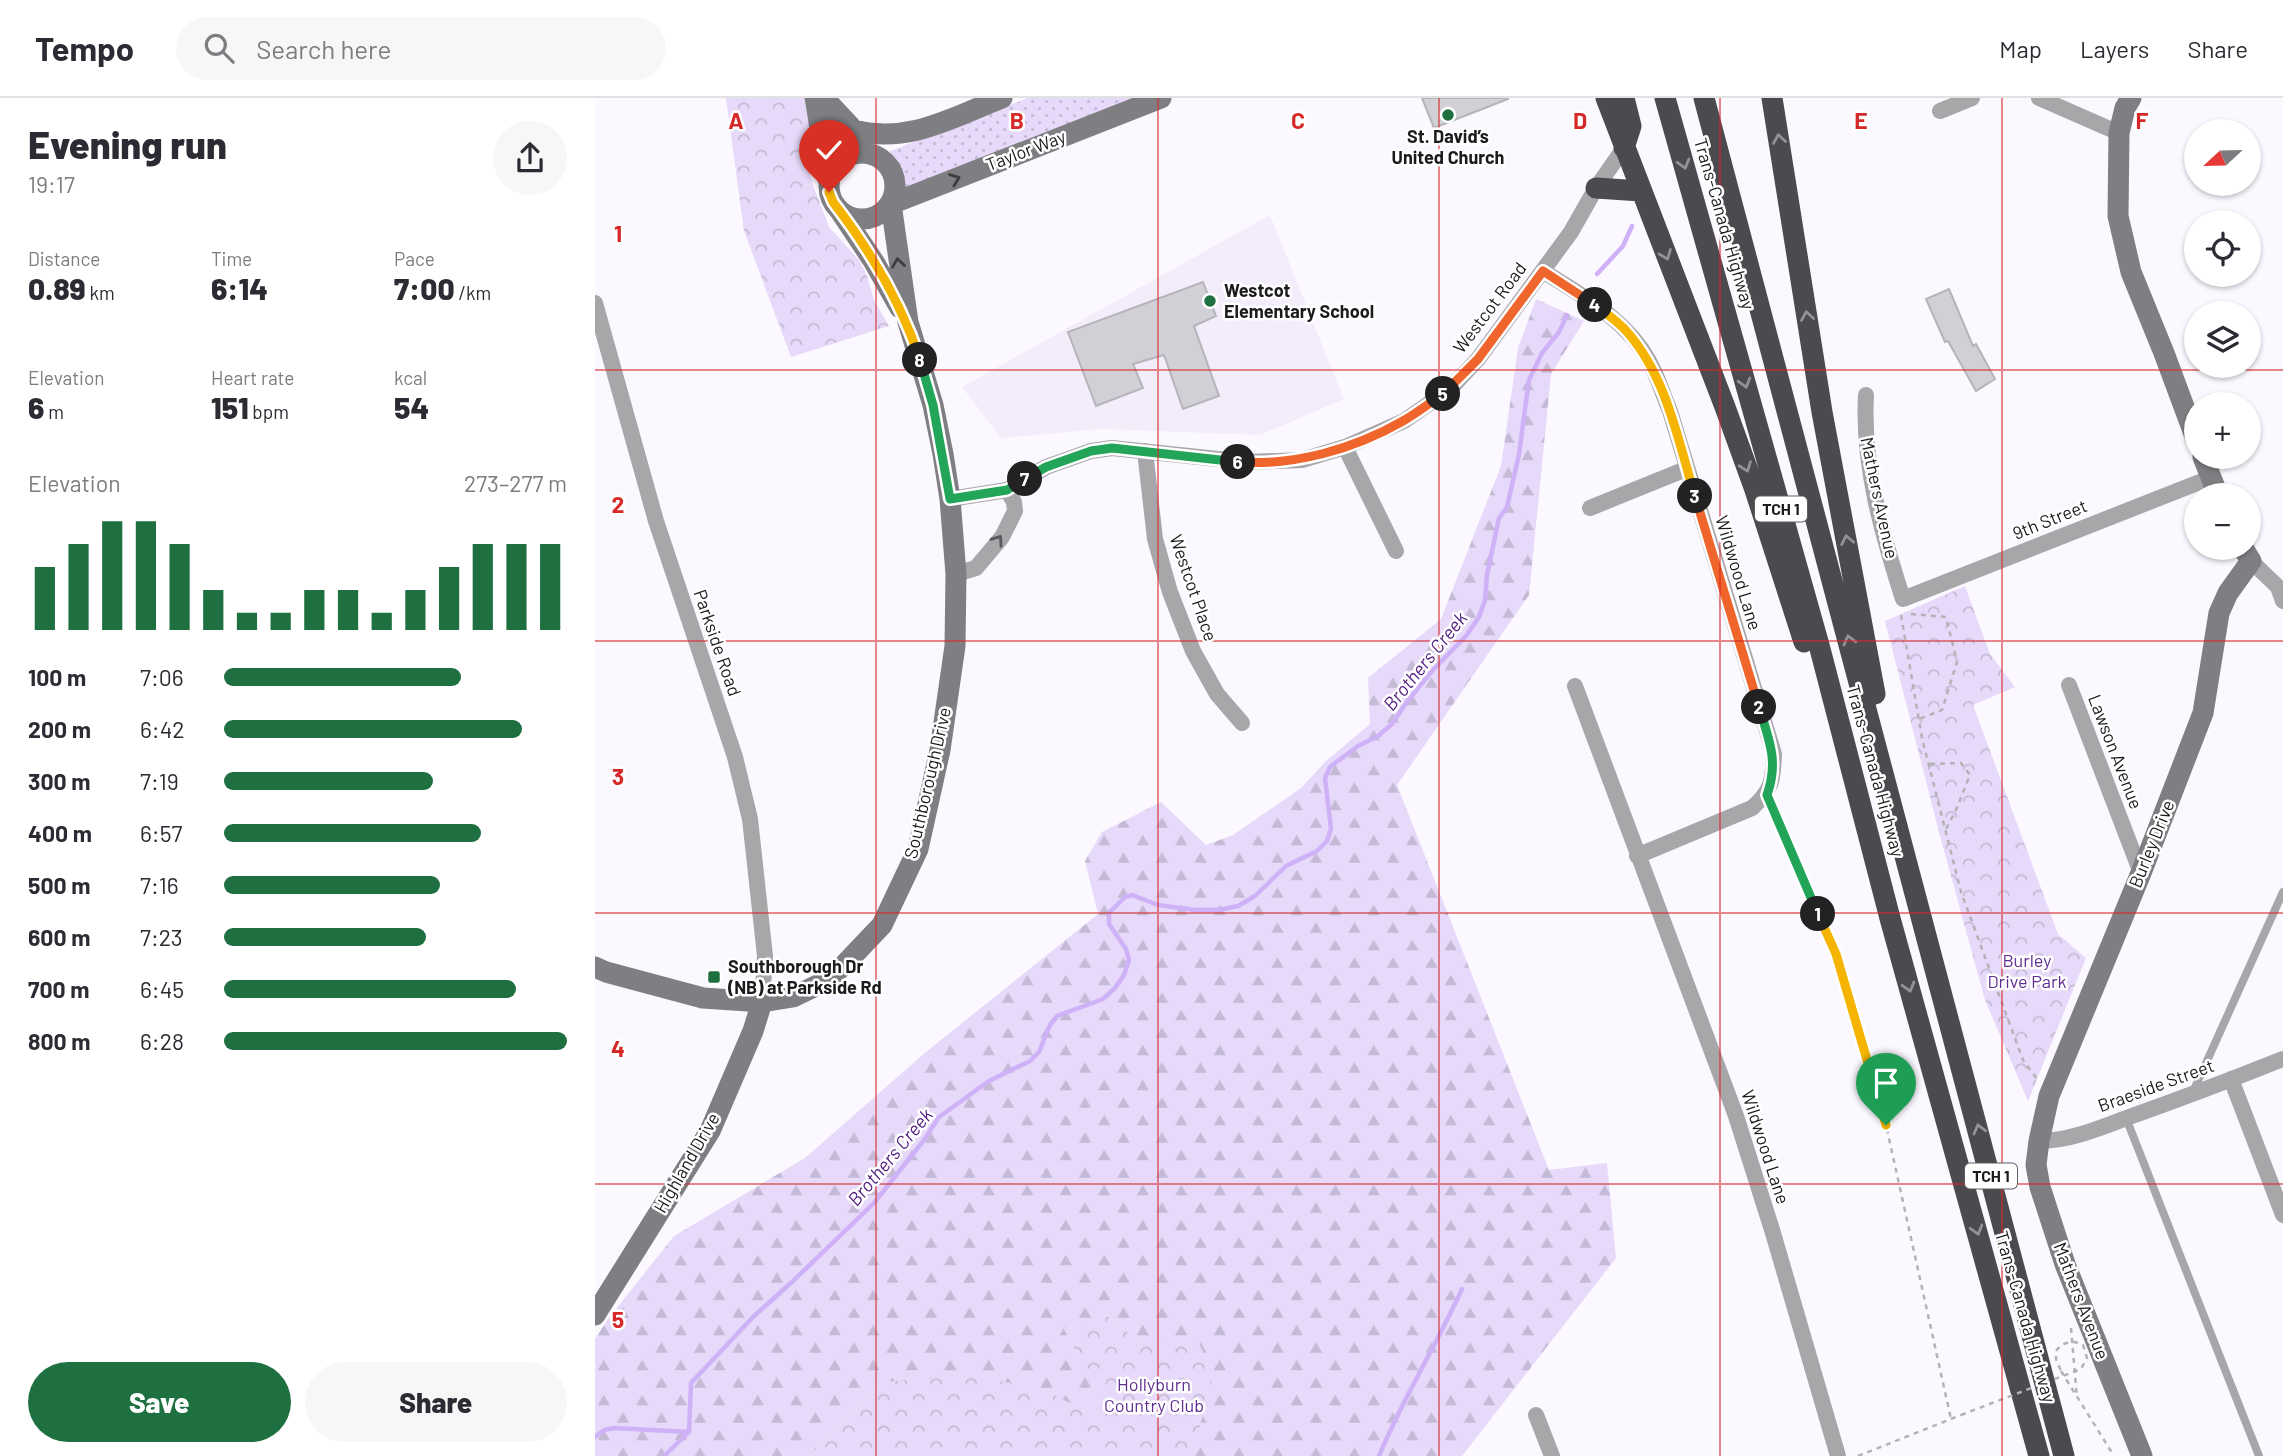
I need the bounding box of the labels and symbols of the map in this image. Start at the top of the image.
text: A [728,106,744,134]
text: B [1010,106,1024,134]
text: C [1291,106,1305,134]
text: D [1573,106,1587,134]
text: E [1854,106,1868,134]
text: F [2136,106,2149,134]
marker: St. David’s United Church [1440,107,1456,123]
north arrow [2184,119,2261,196]
pin [799,120,859,192]
street label: Taylor Way [983,125,1069,175]
place label: St. David’s United Church [1392,125,1504,168]
one-way arrow [1772,133,1787,145]
street label: Trans-Canada Highway [1690,135,1760,312]
one-way arrow [1675,157,1690,169]
one-way arrow [948,174,960,188]
text: 1 [614,219,622,247]
one-way arrow [1657,248,1671,260]
one-way arrow [891,257,906,269]
street label: Westcot Road [1448,258,1531,357]
place label: Westcot Elementary School [1224,279,1374,322]
pin: 4 [1577,288,1613,322]
marker: Westcot Elementary School [1202,293,1218,309]
one-way arrow [1800,310,1815,322]
pin: 8 [903,342,937,378]
pin: 5 [1425,376,1461,412]
one-way arrow [1737,377,1752,389]
street label: Mathers Avenue [1856,435,1904,561]
pin: 6 [1221,444,1255,480]
one-way arrow [1738,461,1752,473]
pin: 7 [1007,462,1043,496]
pin: 3 [1677,478,1713,514]
text: 2 [612,490,624,518]
street label: 9th Street [2009,494,2090,544]
road number: TCH 1 [1755,496,1807,522]
street label: Wildwood Lane [1711,513,1767,633]
street label: Westcot Place [1165,531,1222,644]
one-way arrow [1840,534,1855,546]
one-way arrow [990,535,1002,548]
street label: Parkside Road [689,586,746,699]
water label: Brothers Creek [1378,606,1472,715]
one-way arrow [1842,634,1857,646]
street label: Trans-Canada Highway [1842,682,1910,859]
pin: 2 [1741,690,1777,724]
street label: Lawson Avenue [2084,691,2148,812]
street label: Southborough Drive [899,705,955,861]
text: 3 [612,762,624,790]
street label: Burley Drive [2124,797,2179,891]
pin: 1 [1801,896,1835,932]
park label: Burley Drive Park [1987,949,2067,992]
place label: Southborough Dr (NB) at Parkside Rd [727,955,882,998]
marker: Southborough Dr (NB) at Parkside Rd [706,969,722,985]
one-way arrow [1901,981,1916,993]
text: 4 [611,1034,625,1062]
pin [1856,1053,1916,1125]
street label: Braeside Street [2095,1054,2217,1116]
street label: Wildwood Lane [1737,1087,1795,1207]
water label: Brothers Creek [842,1103,938,1210]
street label: Highland Drive [649,1108,724,1217]
one-way arrow [1973,1123,1987,1135]
road number: TCH 1 [1965,1164,2017,1188]
one-way arrow [1969,1224,1983,1236]
street label: Trans-Canada Highway [1991,1228,2061,1405]
street label: Mathers Avenue [2050,1239,2114,1362]
text: 5 [612,1305,624,1333]
park label: Hollyburn Country Club [1104,1373,1204,1416]

